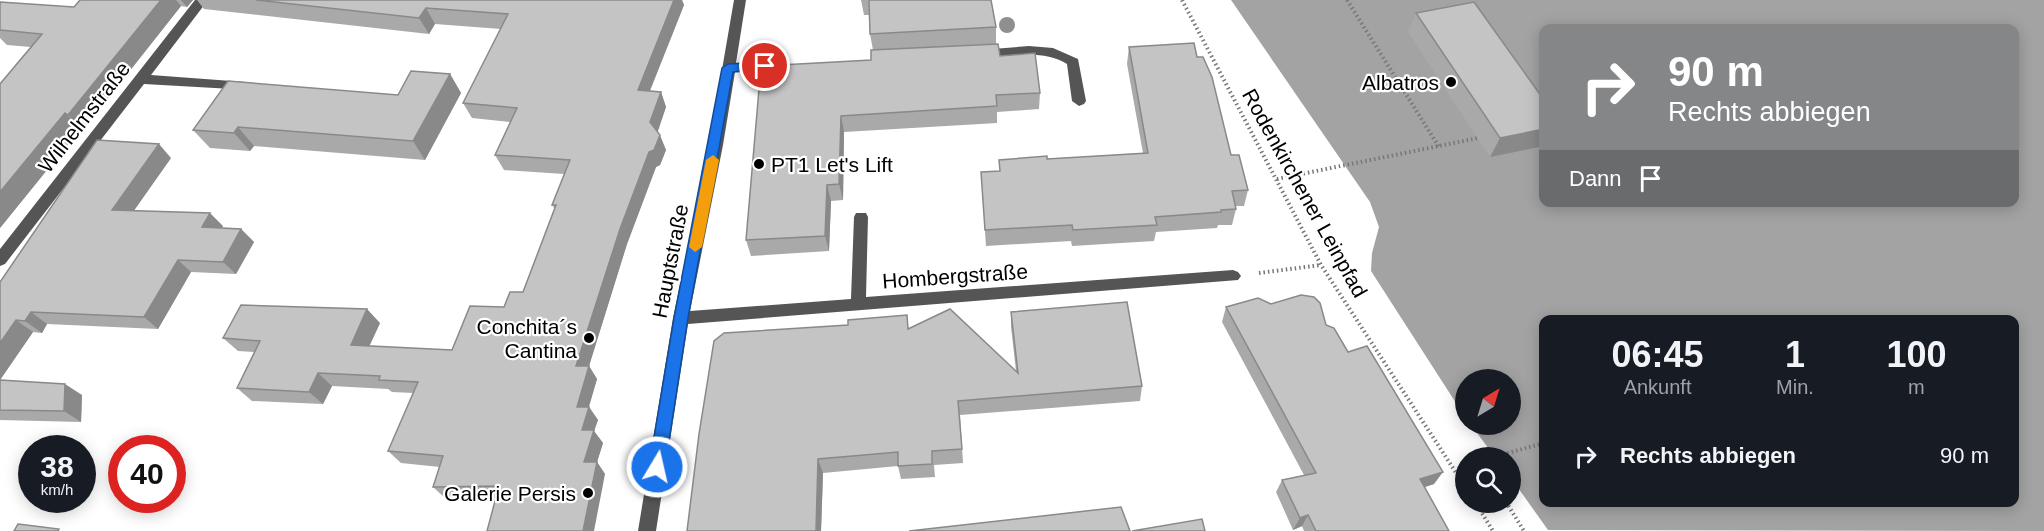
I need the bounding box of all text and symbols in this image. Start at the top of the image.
pin [739,40,790,91]
icon: right [1569,48,1647,126]
text: 90 m [1668,48,1764,95]
icon: arrive [748,49,781,82]
street label: Wilhelmstraße [34,57,134,177]
place label: Albatros [1362,71,1439,94]
marker: Albatros [1444,75,1458,89]
street label: Rodenkirchener Leinpfad [1238,85,1372,301]
text: Rechts abbiegen [1668,97,1871,127]
place label: PT1 Let's Lift [771,153,893,176]
marker: PT1 Let's Lift [752,157,766,171]
icon: arrive [1634,162,1667,195]
text: Dann [1569,166,1622,191]
street label: Hauptstraße [648,202,692,320]
street label: Hombergstraße [881,259,1029,293]
place label: Conchita´s Cantina [477,315,577,362]
marker: Conchita´s Cantina [582,331,596,345]
text: 06:45 [1612,334,1704,375]
text: 1 [1785,334,1805,375]
text: 100 [1886,334,1946,375]
north arrow [1455,369,1521,435]
map controls [1455,369,1521,513]
text: Ankunft [1624,376,1691,398]
text: Min. [1776,376,1814,398]
text: m [1908,376,1925,398]
speed limit sign: 40 [108,435,186,513]
position arrow [625,435,689,499]
icon: right [1569,440,1602,473]
text: Rechts abbiegen [1620,443,1796,468]
text: 90 m [1940,443,1989,468]
button: search [1455,447,1521,513]
text: 38 [40,450,74,483]
text: km/h [41,481,73,498]
place label: Galerie Persis [444,482,576,505]
marker: Galerie Persis [581,486,595,500]

